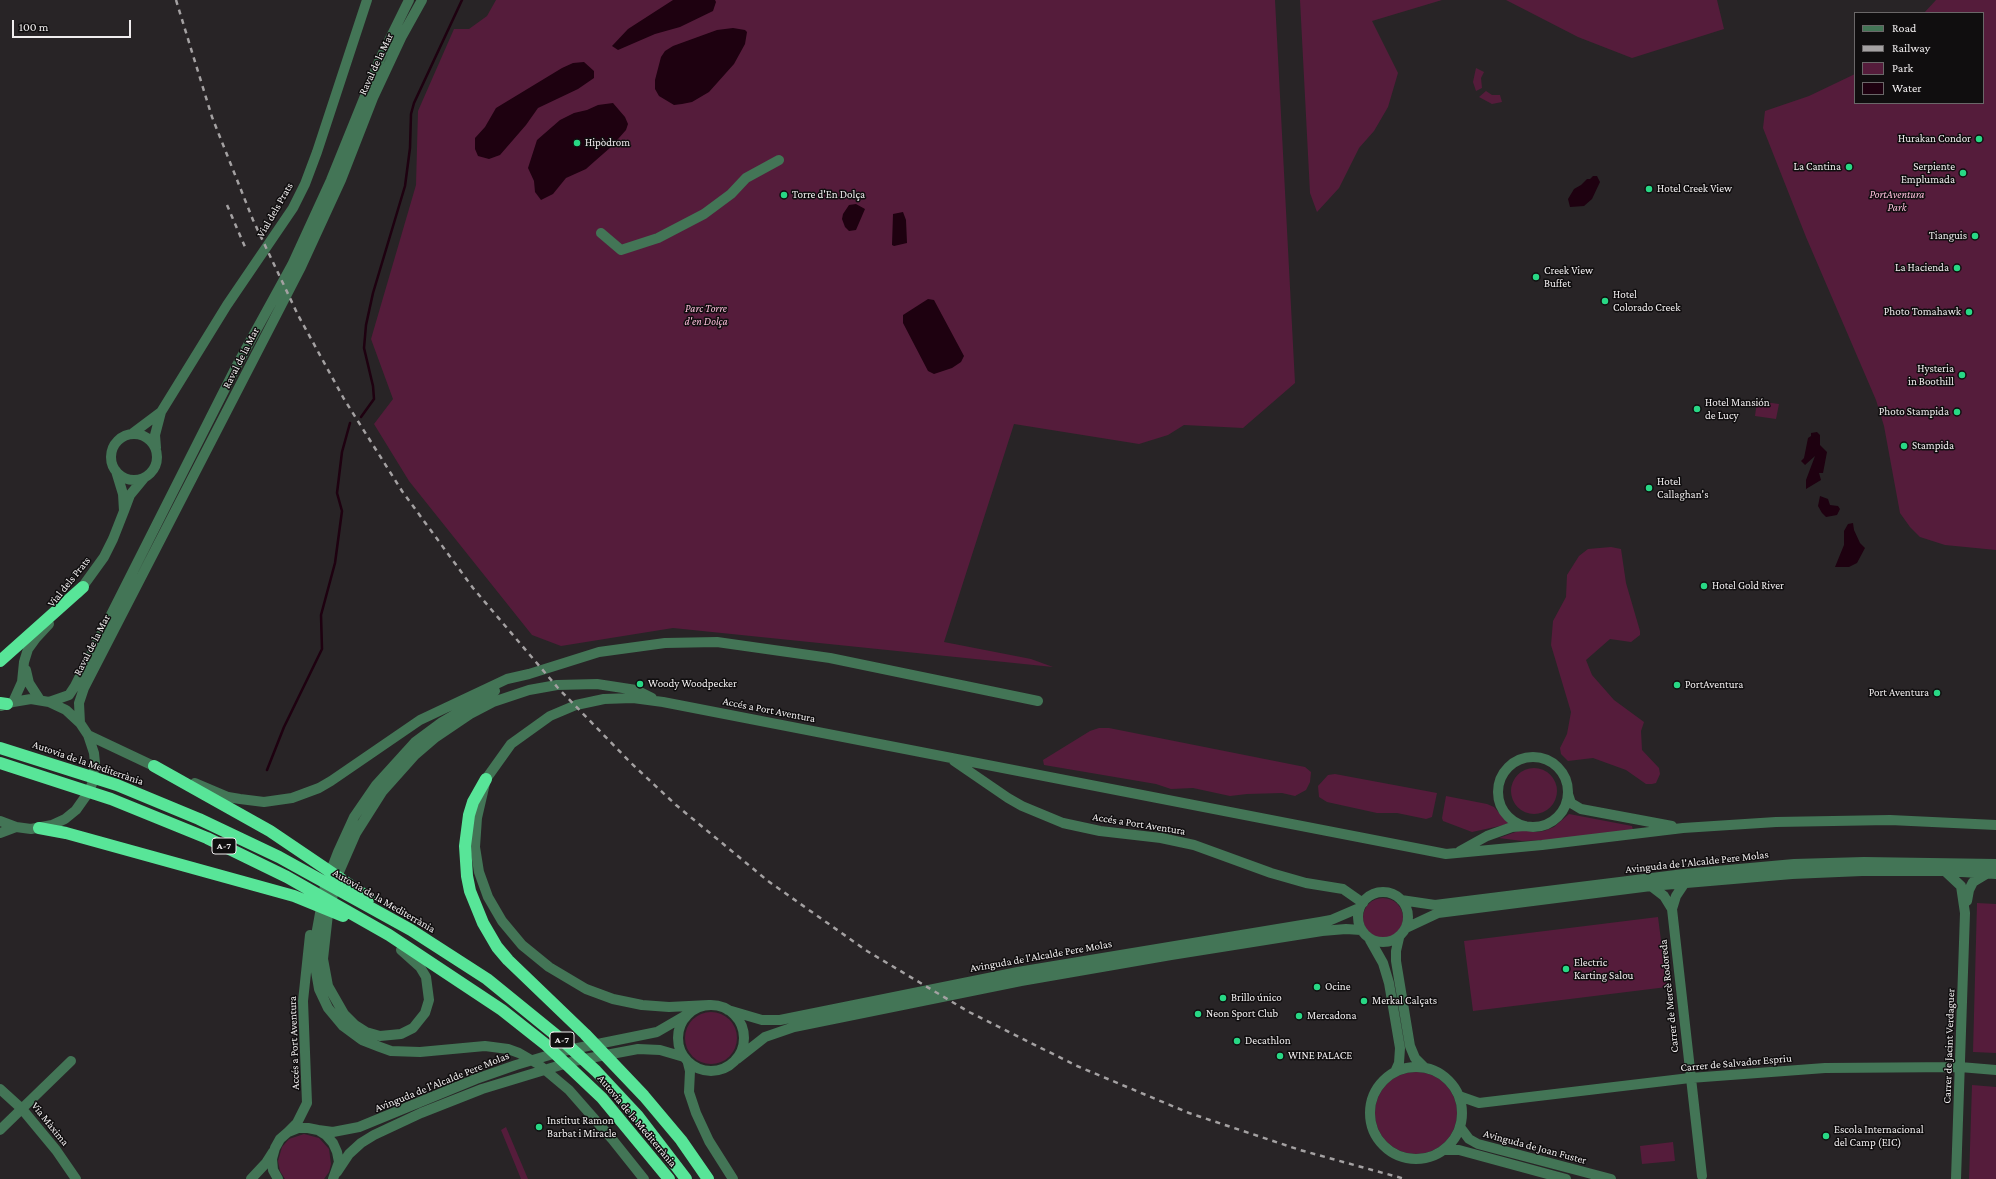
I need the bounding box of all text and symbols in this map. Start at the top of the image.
scale bar [14,12,133,38]
legend [1854,12,1984,104]
text: 100 m [19,20,48,34]
text: Road [1892,21,1916,35]
street label: Raval de la Mar [356,31,396,97]
text: Railway [1892,41,1930,55]
text: Park [1892,61,1913,75]
text: Water [1892,81,1921,95]
place label: Hurakan Condor [1898,132,1971,146]
marker: Hurakan Condor [1974,134,1984,144]
place label: Hipòdrom [585,136,630,150]
marker: Hipòdrom [572,138,582,148]
place label: La Cantina [1793,160,1841,174]
place label: Serpiente Emplumada [1901,160,1955,186]
marker: La Cantina [1844,162,1854,172]
marker: Serpiente Emplumada [1958,168,1968,178]
street label: Vial dels Prats [254,180,296,240]
place label: Hotel Creek View [1657,182,1732,196]
marker: Hotel Creek View [1644,184,1654,194]
place label: Torre d'En Dolça [792,188,865,202]
park label: PortAventura Park [1870,188,1924,214]
marker: Torre d'En Dolça [779,190,789,200]
place label: Tianguis [1929,229,1967,243]
marker: Tianguis [1970,231,1980,241]
place label: La Hacienda [1895,261,1949,275]
marker: La Hacienda [1952,263,1962,273]
place label: Creek View Buffet [1544,264,1593,290]
marker: Creek View Buffet [1531,272,1541,282]
place label: Hotel Colorado Creek [1613,288,1680,314]
marker: Hotel Colorado Creek [1600,296,1610,306]
park label: Parc Torre d'en Dolça [684,302,728,328]
place label: Photo Tomahawk [1884,305,1961,319]
marker: Photo Tomahawk [1964,307,1974,317]
street label: Raval de la Mar [220,325,262,391]
place label: Hysteria in Boothill [1908,362,1954,388]
marker: Hysteria in Boothill [1957,370,1967,380]
place label: Hotel Mansión de Lucy [1705,396,1770,422]
marker: Hotel Mansión de Lucy [1692,404,1702,414]
place label: Photo Stampida [1879,405,1949,419]
marker: Photo Stampida [1952,407,1962,417]
place label: Stampida [1912,439,1954,453]
marker: Stampida [1899,441,1909,451]
place label: Hotel Callaghan's [1657,475,1708,501]
marker: Hotel Callaghan's [1644,483,1654,493]
street label: Vial dels Prats [45,554,93,610]
place label: Hotel Gold River [1712,579,1784,593]
marker: Hotel Gold River [1699,581,1709,591]
street label: Raval de la Mar [71,612,113,678]
place label: Woody Woodpecker [648,677,737,691]
place label: PortAventura [1685,678,1743,692]
marker: Woody Woodpecker [635,679,645,689]
marker: PortAventura [1672,680,1682,690]
place label: Port Aventura [1869,686,1929,700]
marker: Port Aventura [1932,688,1942,698]
street label: Accés a Port Aventura [722,695,816,725]
street label: Autovia de la Mediterrània [31,738,145,788]
street label: Accés a Port Aventura [1092,810,1186,838]
road number: A-7 [212,838,236,854]
street label: Avinguda de l'Alcalde Pere Molas [1625,848,1769,876]
street label: Autovia de la Mediterrània [330,866,438,936]
street label: Avinguda de l'Alcalde Pere Molas [969,937,1113,975]
street label: Carrer de Mercè Rodoreda [1656,939,1682,1053]
place label: Electric Karting Salou [1574,956,1633,982]
marker: Electric Karting Salou [1561,964,1571,974]
place label: Ocine [1325,980,1351,994]
marker: Ocine [1312,982,1322,992]
street label: Carrer de Jacint Verdaguer [1940,988,1958,1104]
place label: Brillo único [1231,991,1282,1005]
marker: Brillo único [1218,993,1228,1003]
place label: Merkal Calçats [1372,994,1437,1008]
street label: Accés a Port Aventura [286,996,302,1090]
marker: Merkal Calçats [1359,996,1369,1006]
place label: Neon Sport Club [1206,1007,1278,1021]
marker: Neon Sport Club [1193,1009,1203,1019]
place label: Mercadona [1307,1009,1357,1023]
marker: Mercadona [1294,1011,1304,1021]
road number: A-7 [550,1032,574,1048]
place label: Decathlon [1245,1034,1291,1048]
marker: Decathlon [1232,1036,1242,1046]
street label: Avinguda de l'Alcalde Pere Molas [373,1049,511,1115]
place label: WINE PALACE [1288,1049,1352,1063]
marker: WINE PALACE [1275,1051,1285,1061]
street label: Carrer de Salvador Espriu [1680,1052,1792,1074]
street label: Autovia de la Mediterrània [595,1072,679,1170]
street label: Via Màxima [28,1100,72,1148]
place label: Institut Ramon Barbat i Miracle [547,1114,616,1140]
marker: Institut Ramon Barbat i Miracle [534,1122,544,1132]
place label: Escola Internacional del Camp (EIC) [1834,1123,1924,1149]
street label: Avinguda de Joan Fuster [1482,1127,1588,1167]
marker: Escola Internacional del Camp (EIC) [1821,1131,1831,1141]

